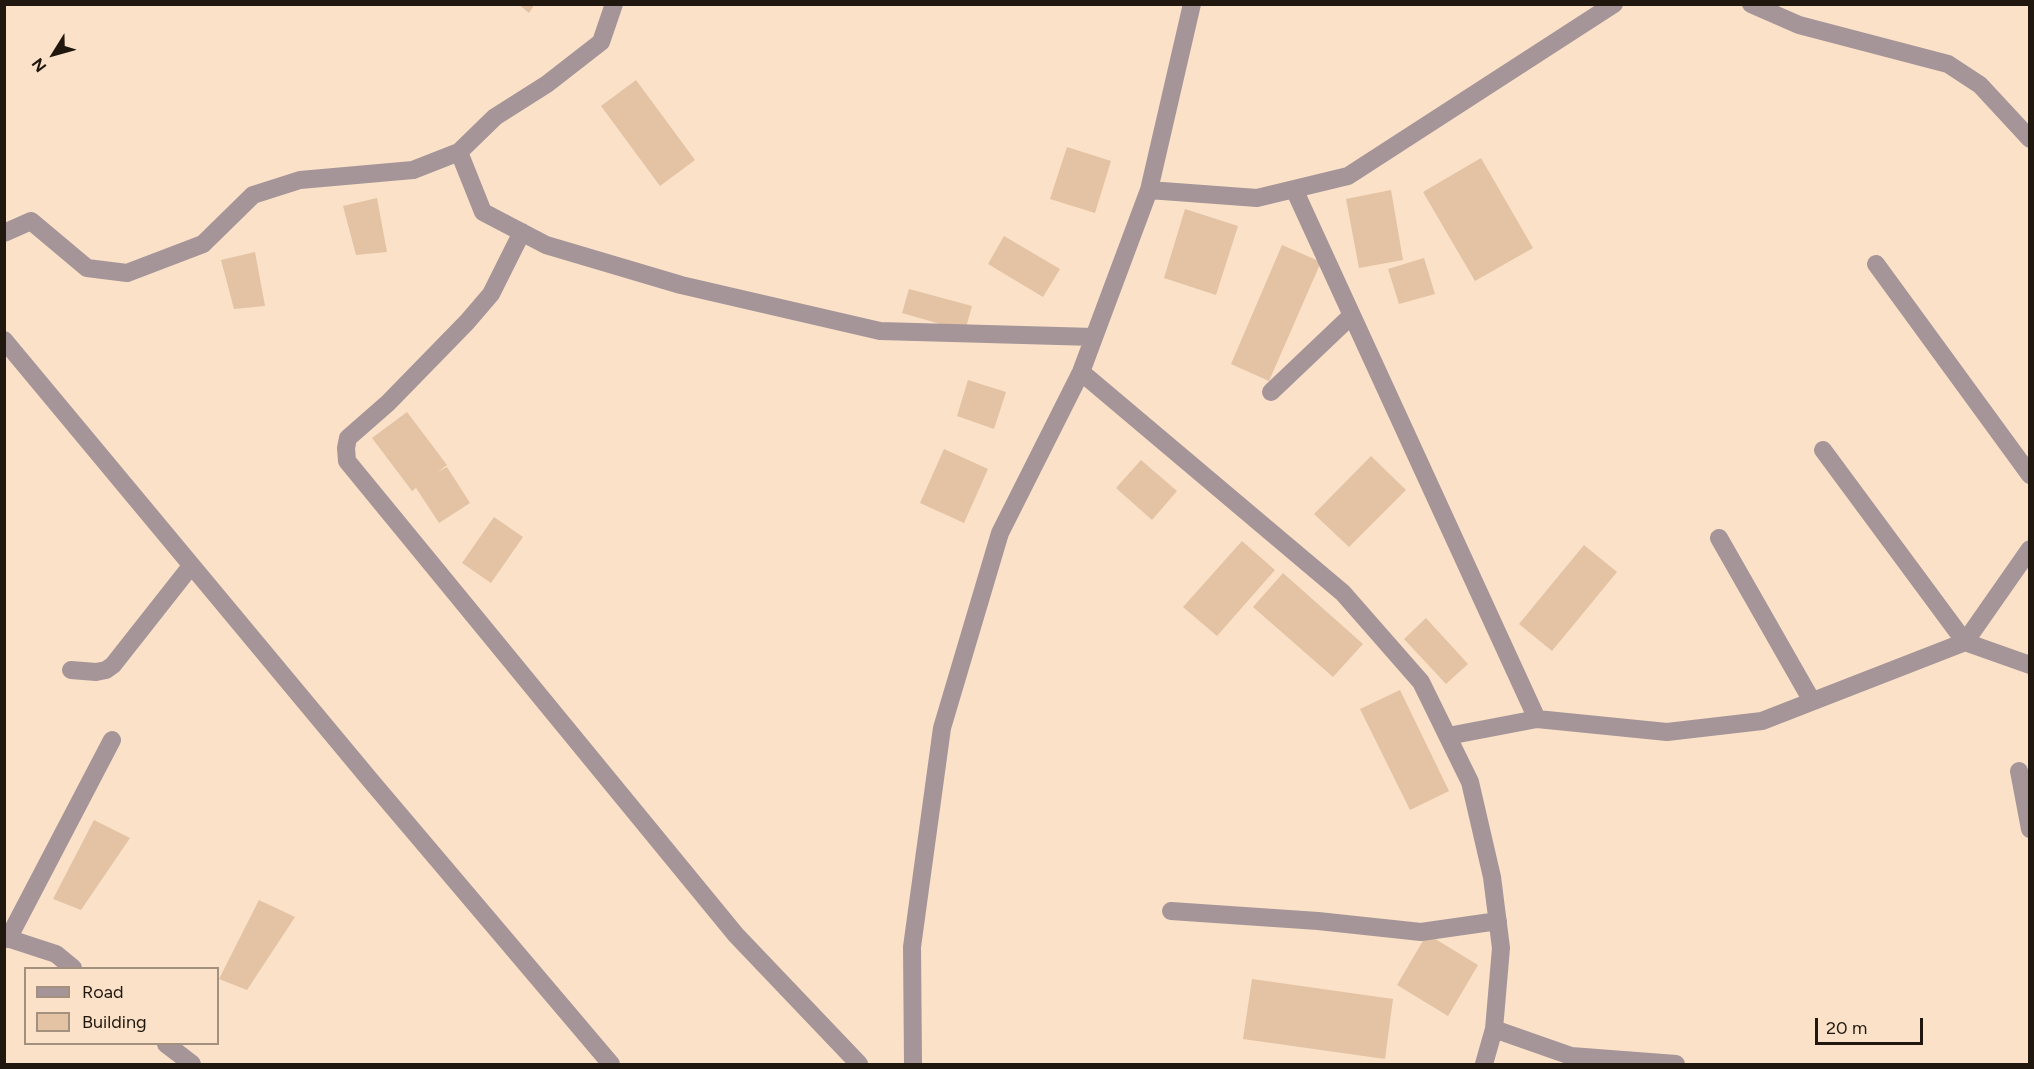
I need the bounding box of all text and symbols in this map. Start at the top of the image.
north arrow [24,24,84,84]
text: N [28,54,51,76]
legend [24,967,219,1045]
text: Road [82,981,123,1003]
scale bar [1818,1006,1926,1044]
text: Building [82,1011,147,1033]
text: 20 m [1826,1017,1867,1039]

